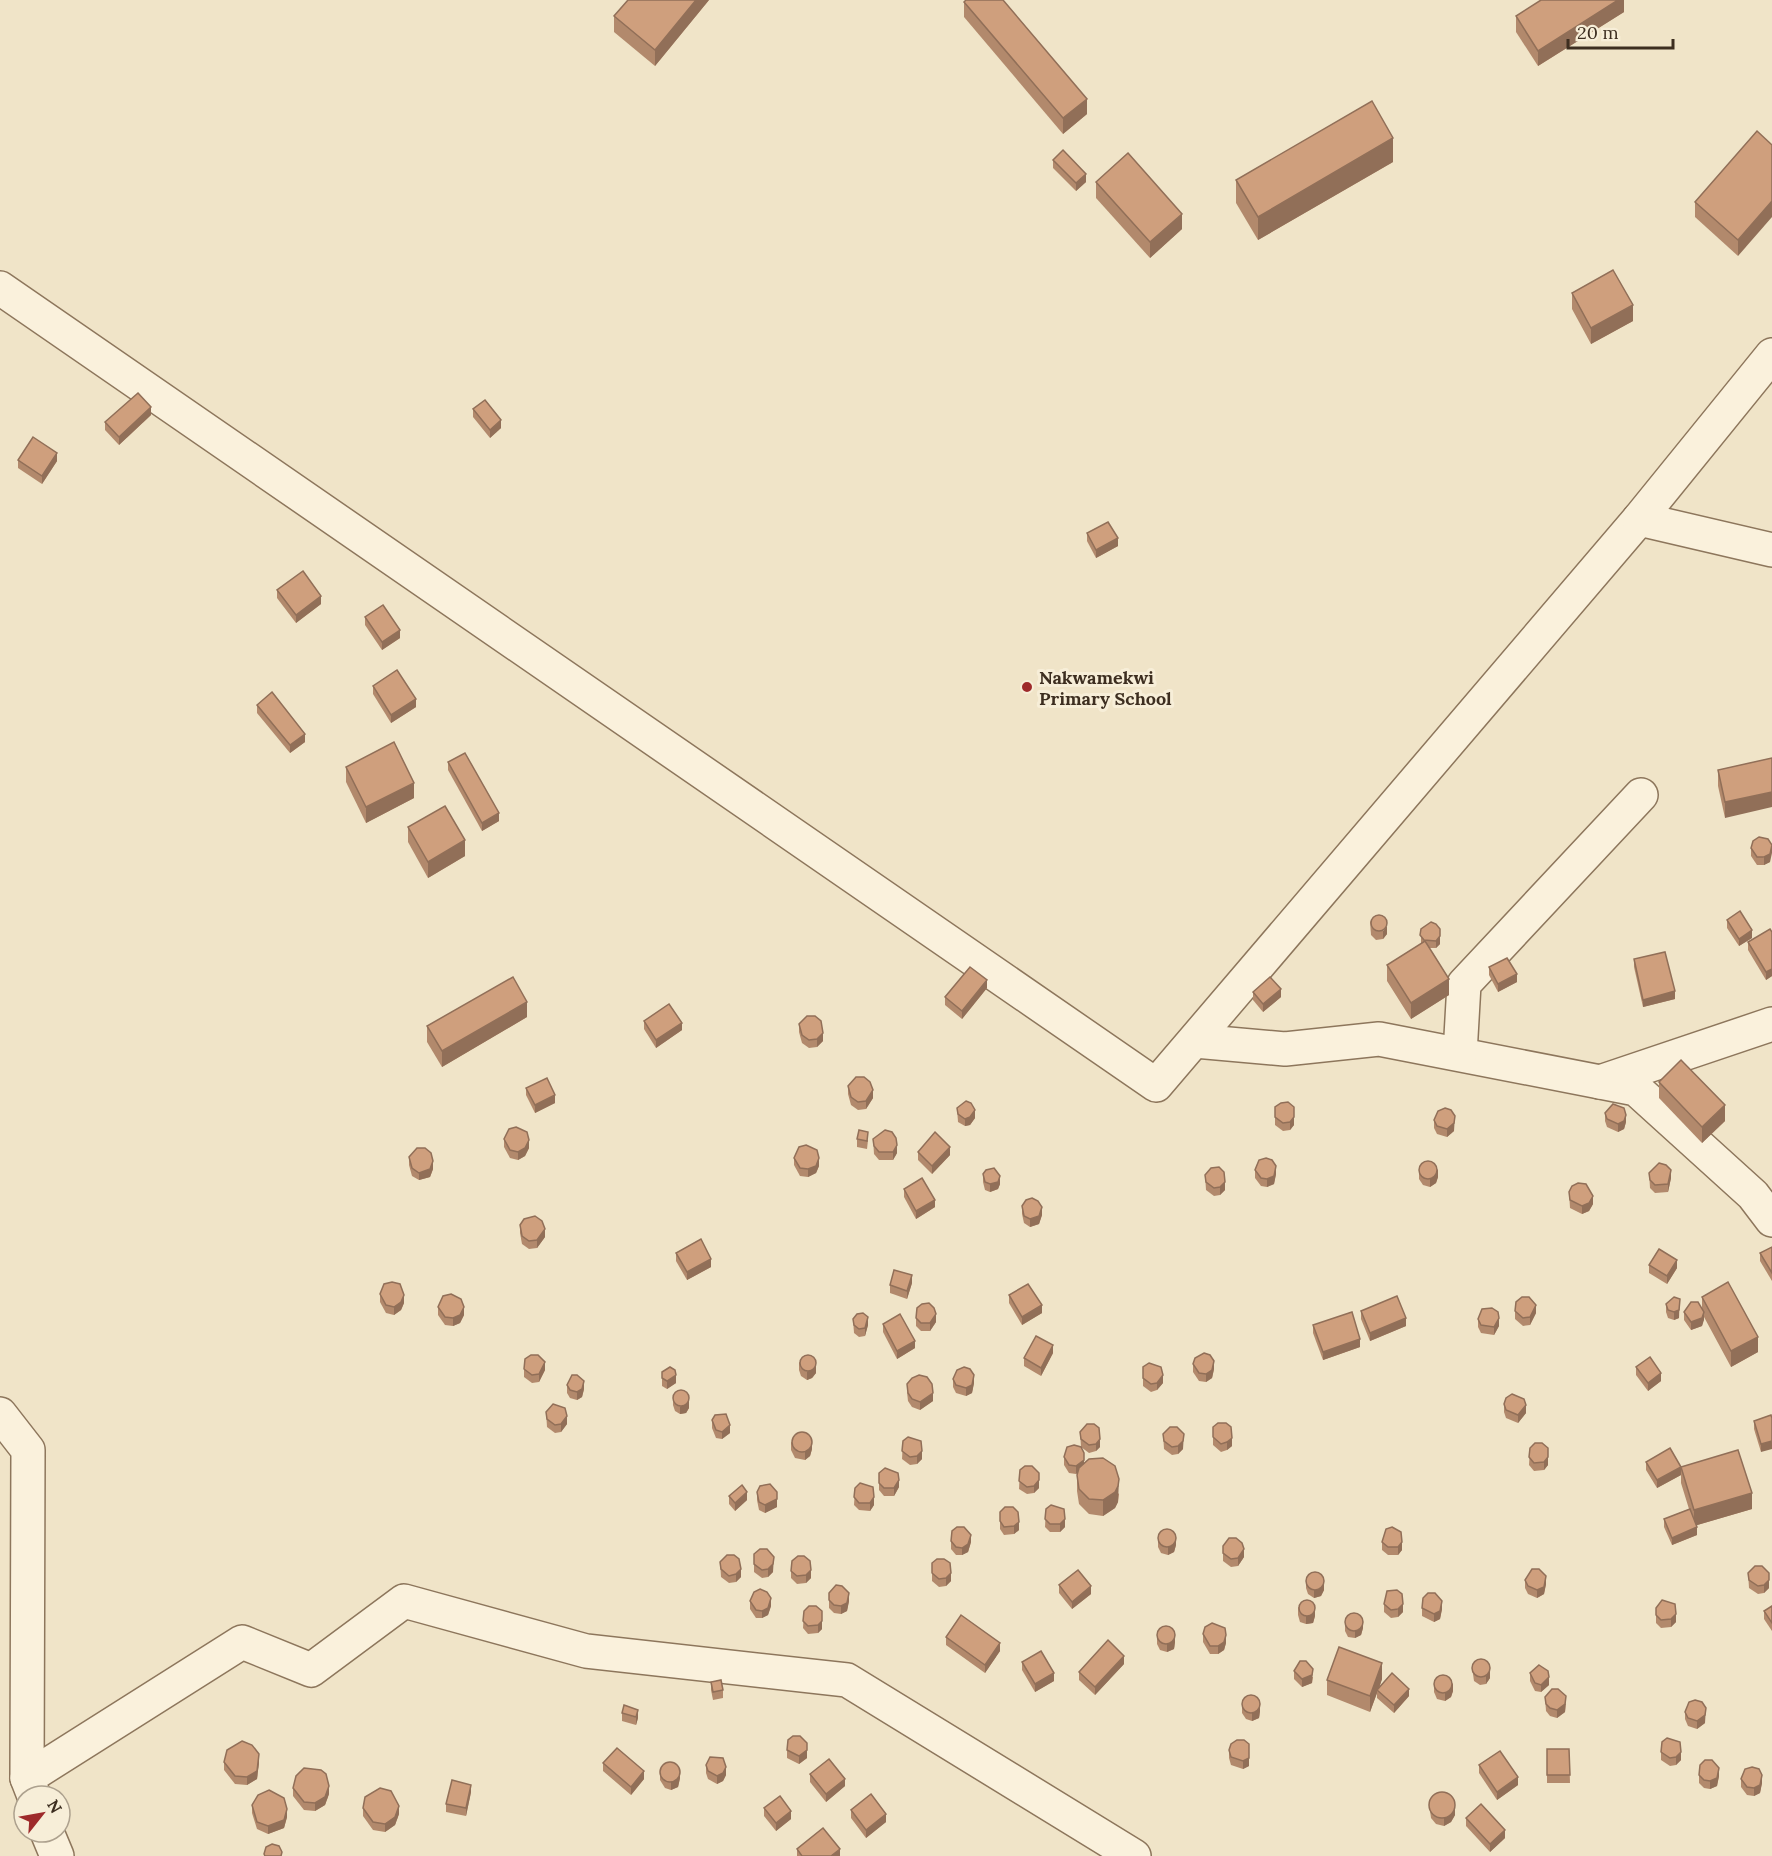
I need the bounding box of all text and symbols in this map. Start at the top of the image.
scale bar [1568,12,1673,50]
text: 20 m [1577,21,1619,44]
place label: Nakwamekwi Primary School [1039,666,1172,710]
marker: Nakwamekwi Primary School [1020,680,1034,694]
north arrow [12,1784,72,1844]
text: N [43,1796,67,1817]

